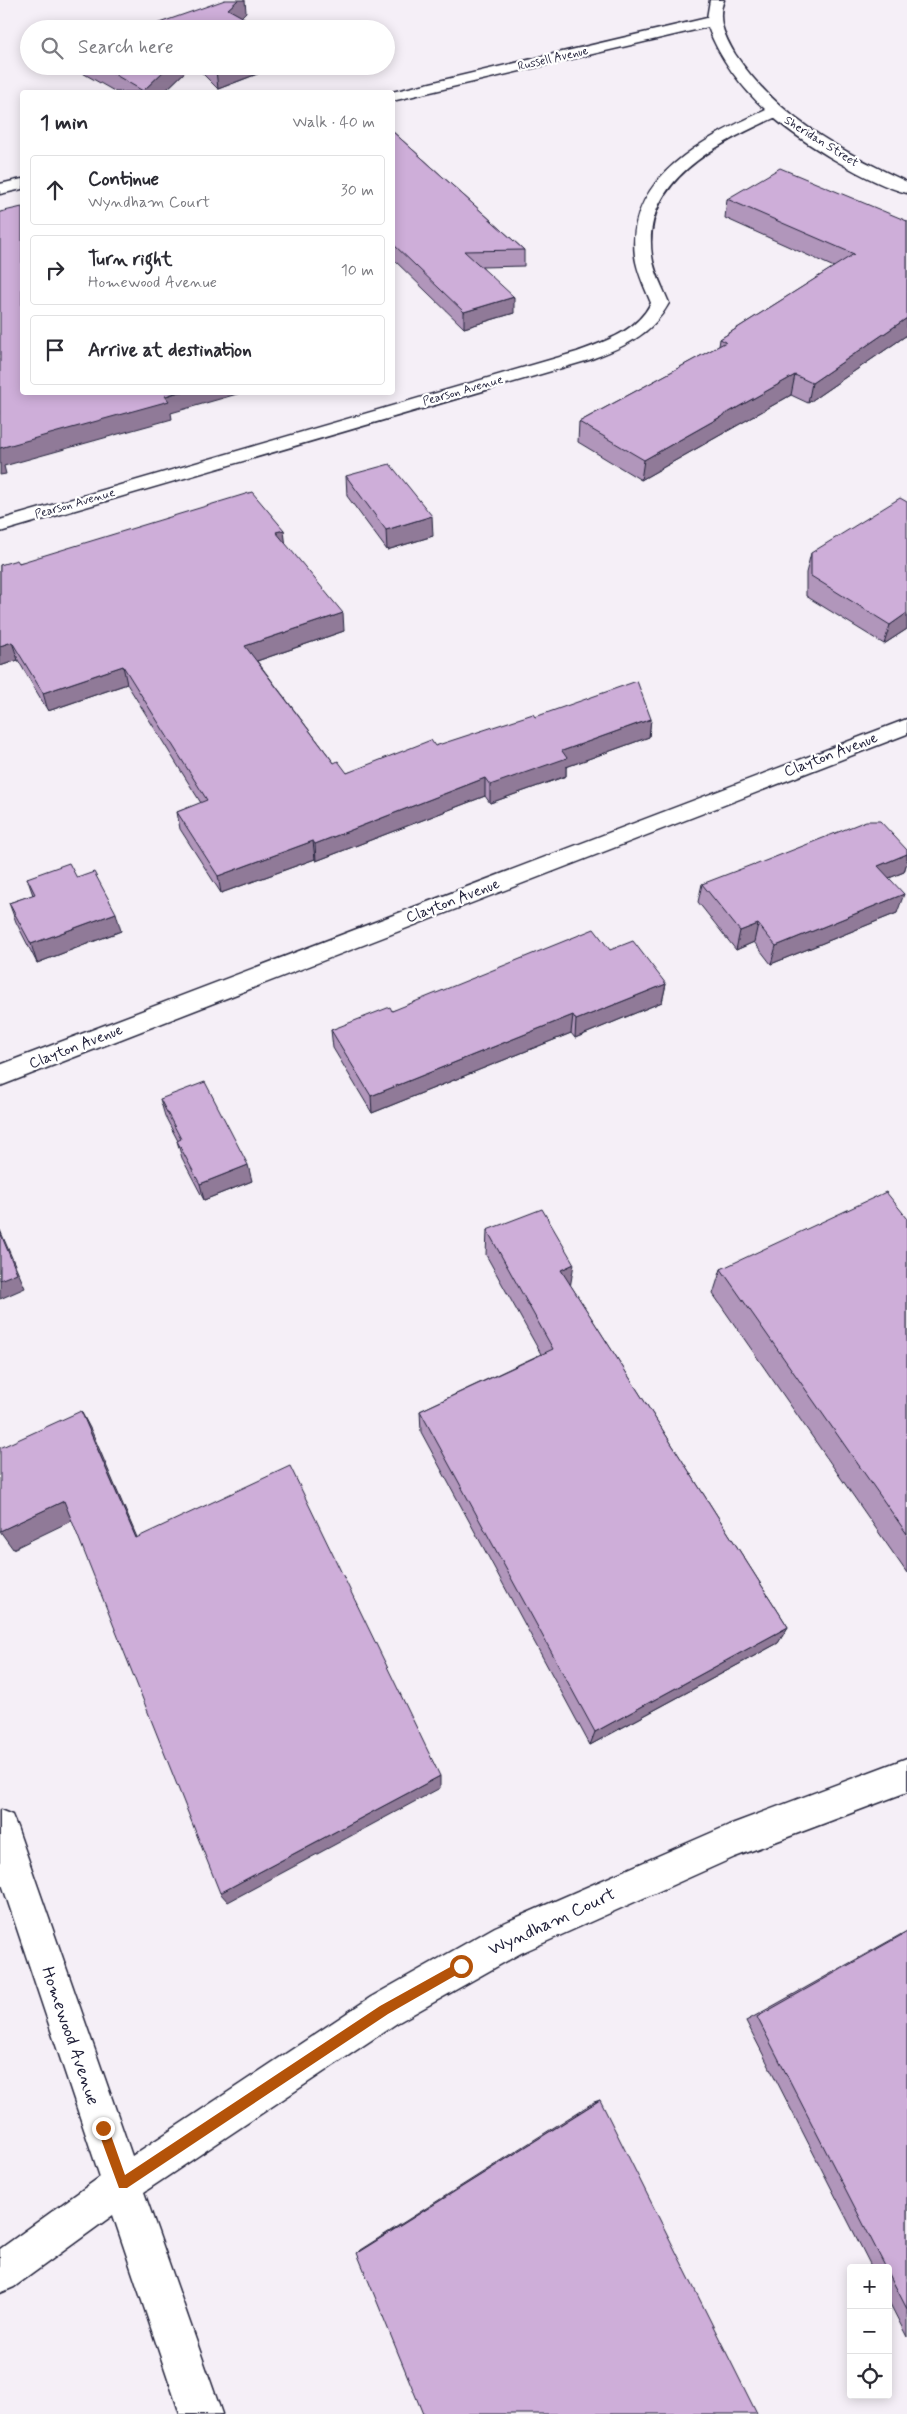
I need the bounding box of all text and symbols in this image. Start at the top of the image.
search box [20,20,395,75]
icon: search [38,34,66,62]
text: Search here [78,35,174,60]
street label: Russell Avenue [516,43,590,75]
text: 1 min [40,109,88,137]
text: Walk · 40 m [293,112,375,133]
street label: Sheridan Street [781,113,861,171]
text: Continue [88,167,159,192]
icon: ahead [41,176,69,204]
text: 30 m [341,180,374,201]
text: Wyndham Court [88,192,210,213]
text: Turn right [88,247,172,272]
icon: right [41,256,69,284]
text: 10 m [341,260,374,281]
text: Homewood Avenue [88,272,217,293]
icon: arrive [41,336,69,364]
text: Arrive at destination [88,338,252,363]
street label: Pearson Avenue [421,372,505,410]
street label: Pearson Avenue [33,485,117,523]
street label: Clayton Avenue [781,728,881,782]
street label: Clayton Avenue [403,874,503,928]
street label: Clayton Avenue [26,1020,126,1074]
street label: Wyndham Court [485,1882,619,1962]
route start [450,1955,473,1978]
street label: Homewood Avenue [35,1963,105,2109]
route end [92,2117,115,2140]
map controls [847,2264,892,2399]
button: + [847,2264,892,2309]
button: − [847,2309,892,2354]
button: locate [847,2354,892,2399]

